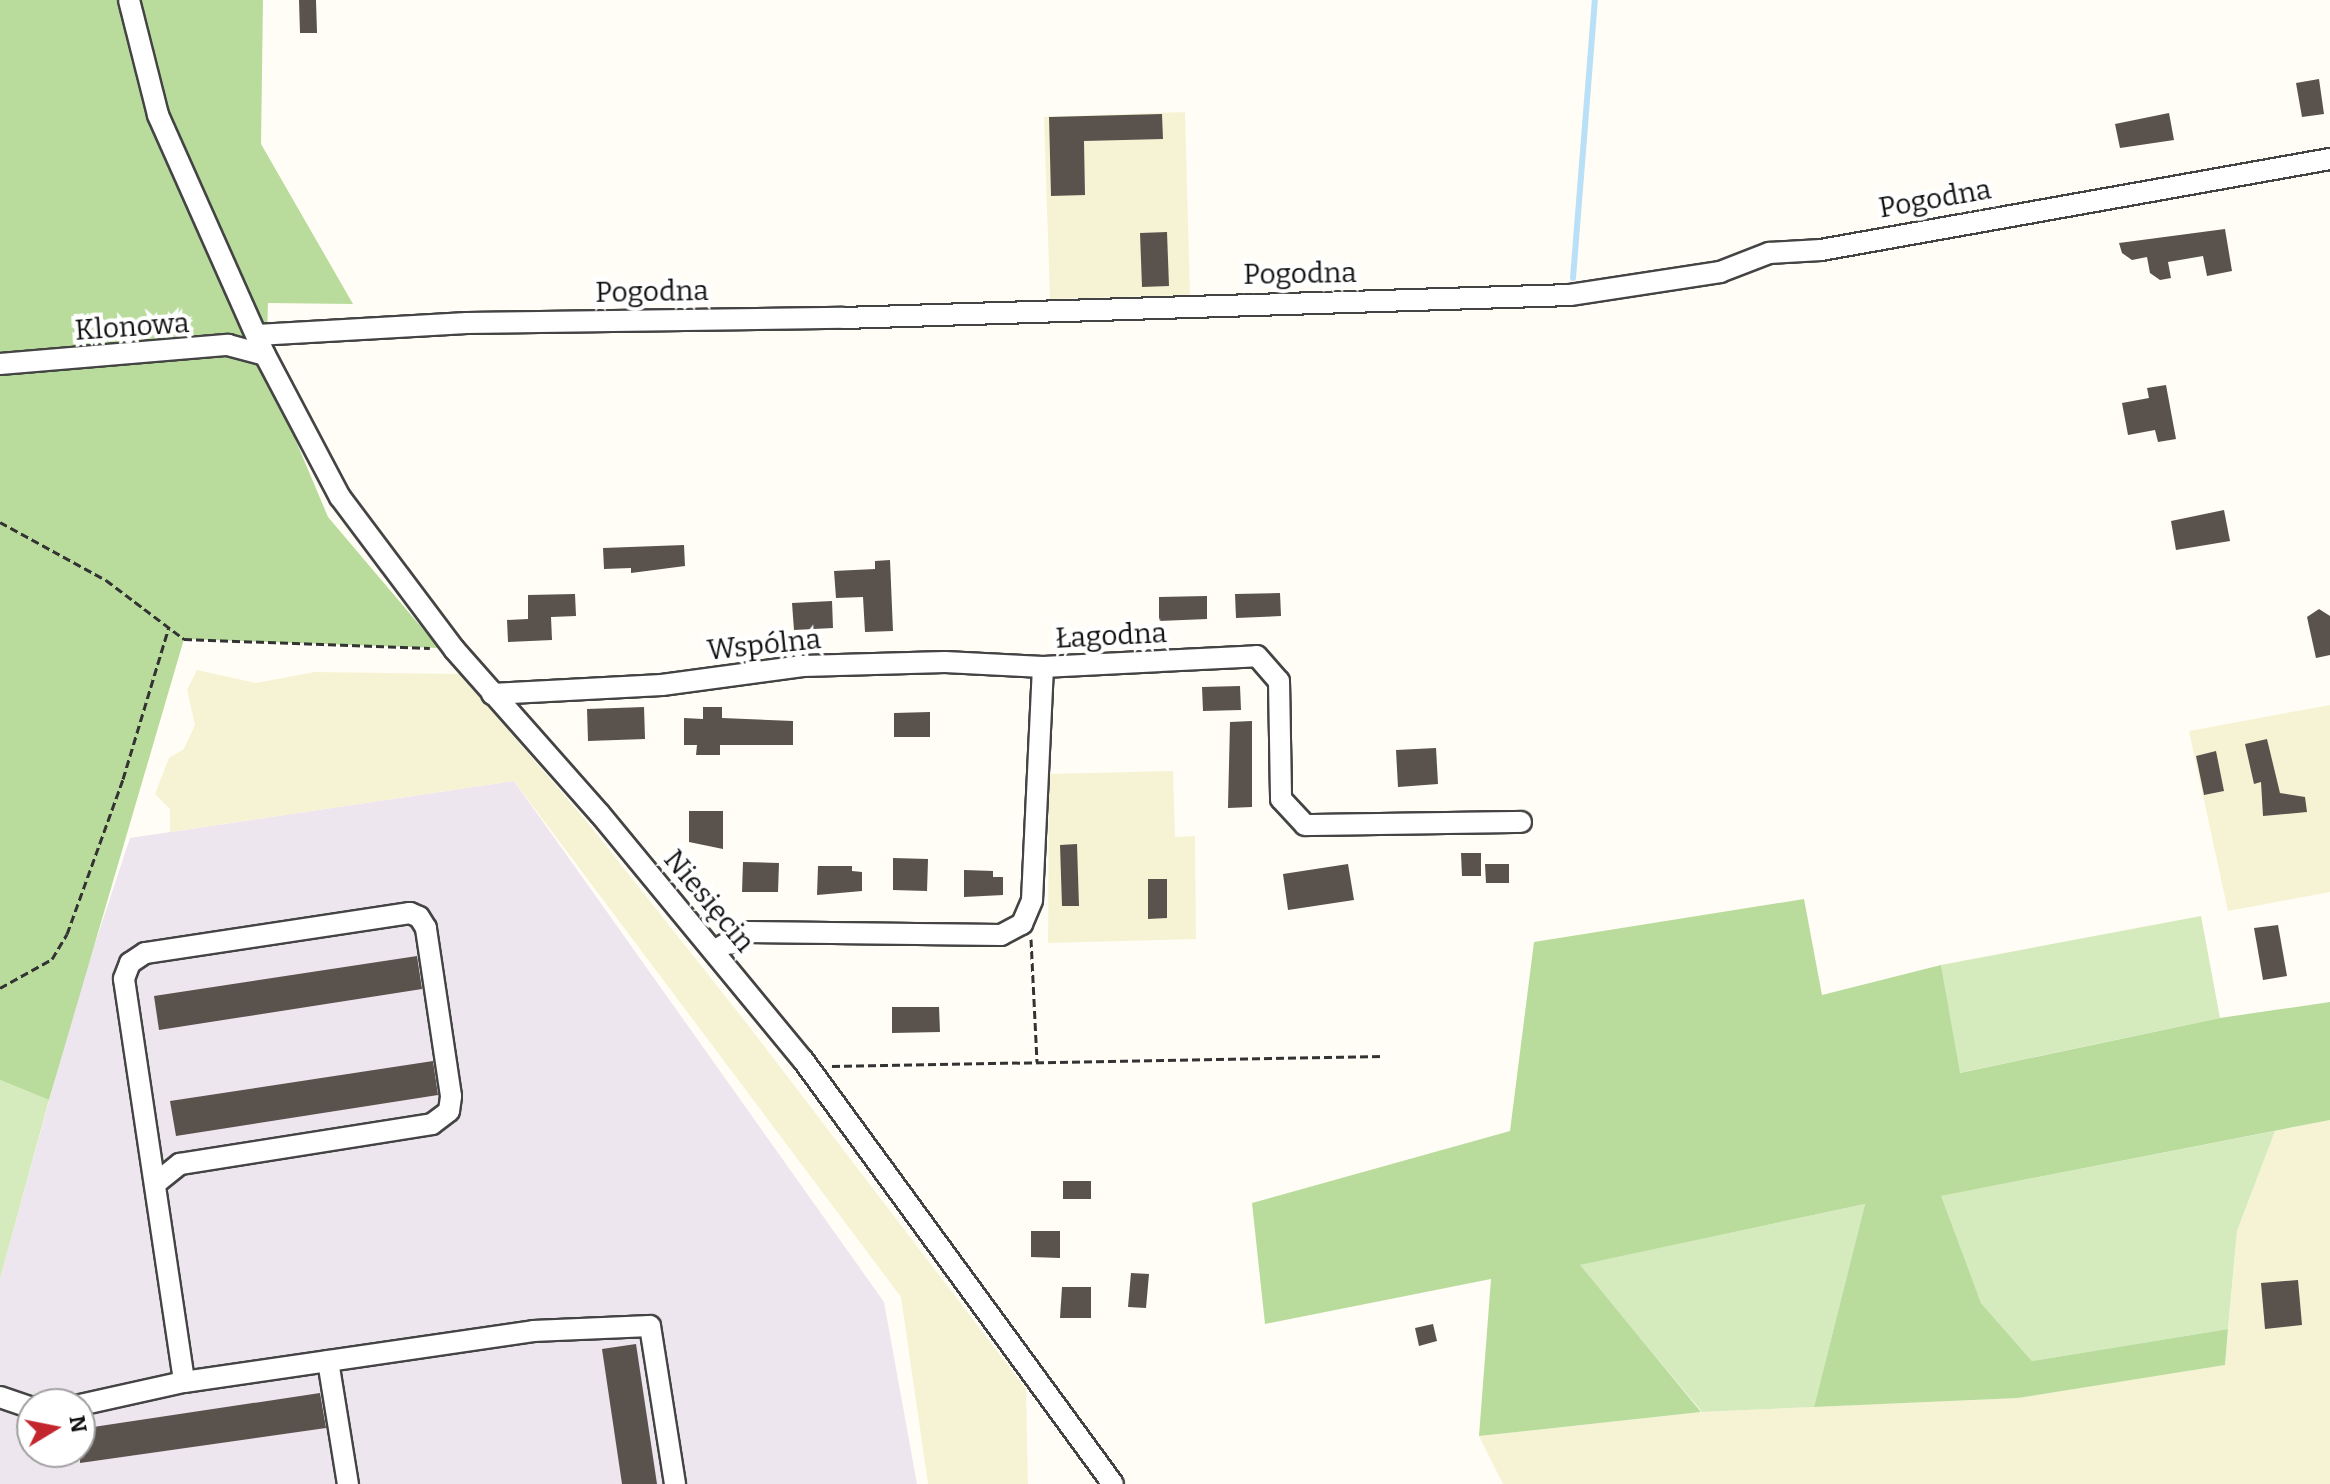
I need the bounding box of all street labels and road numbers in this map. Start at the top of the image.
street label: Pogodna [1876,173,1994,225]
street label: Pogodna [1243,256,1357,292]
street label: Pogodna [595,274,709,310]
street label: Klonowa [74,306,190,348]
street label: Łagodna [1054,616,1168,656]
street label: Wspólna [706,622,822,668]
street label: Niesięcin [657,843,761,959]

